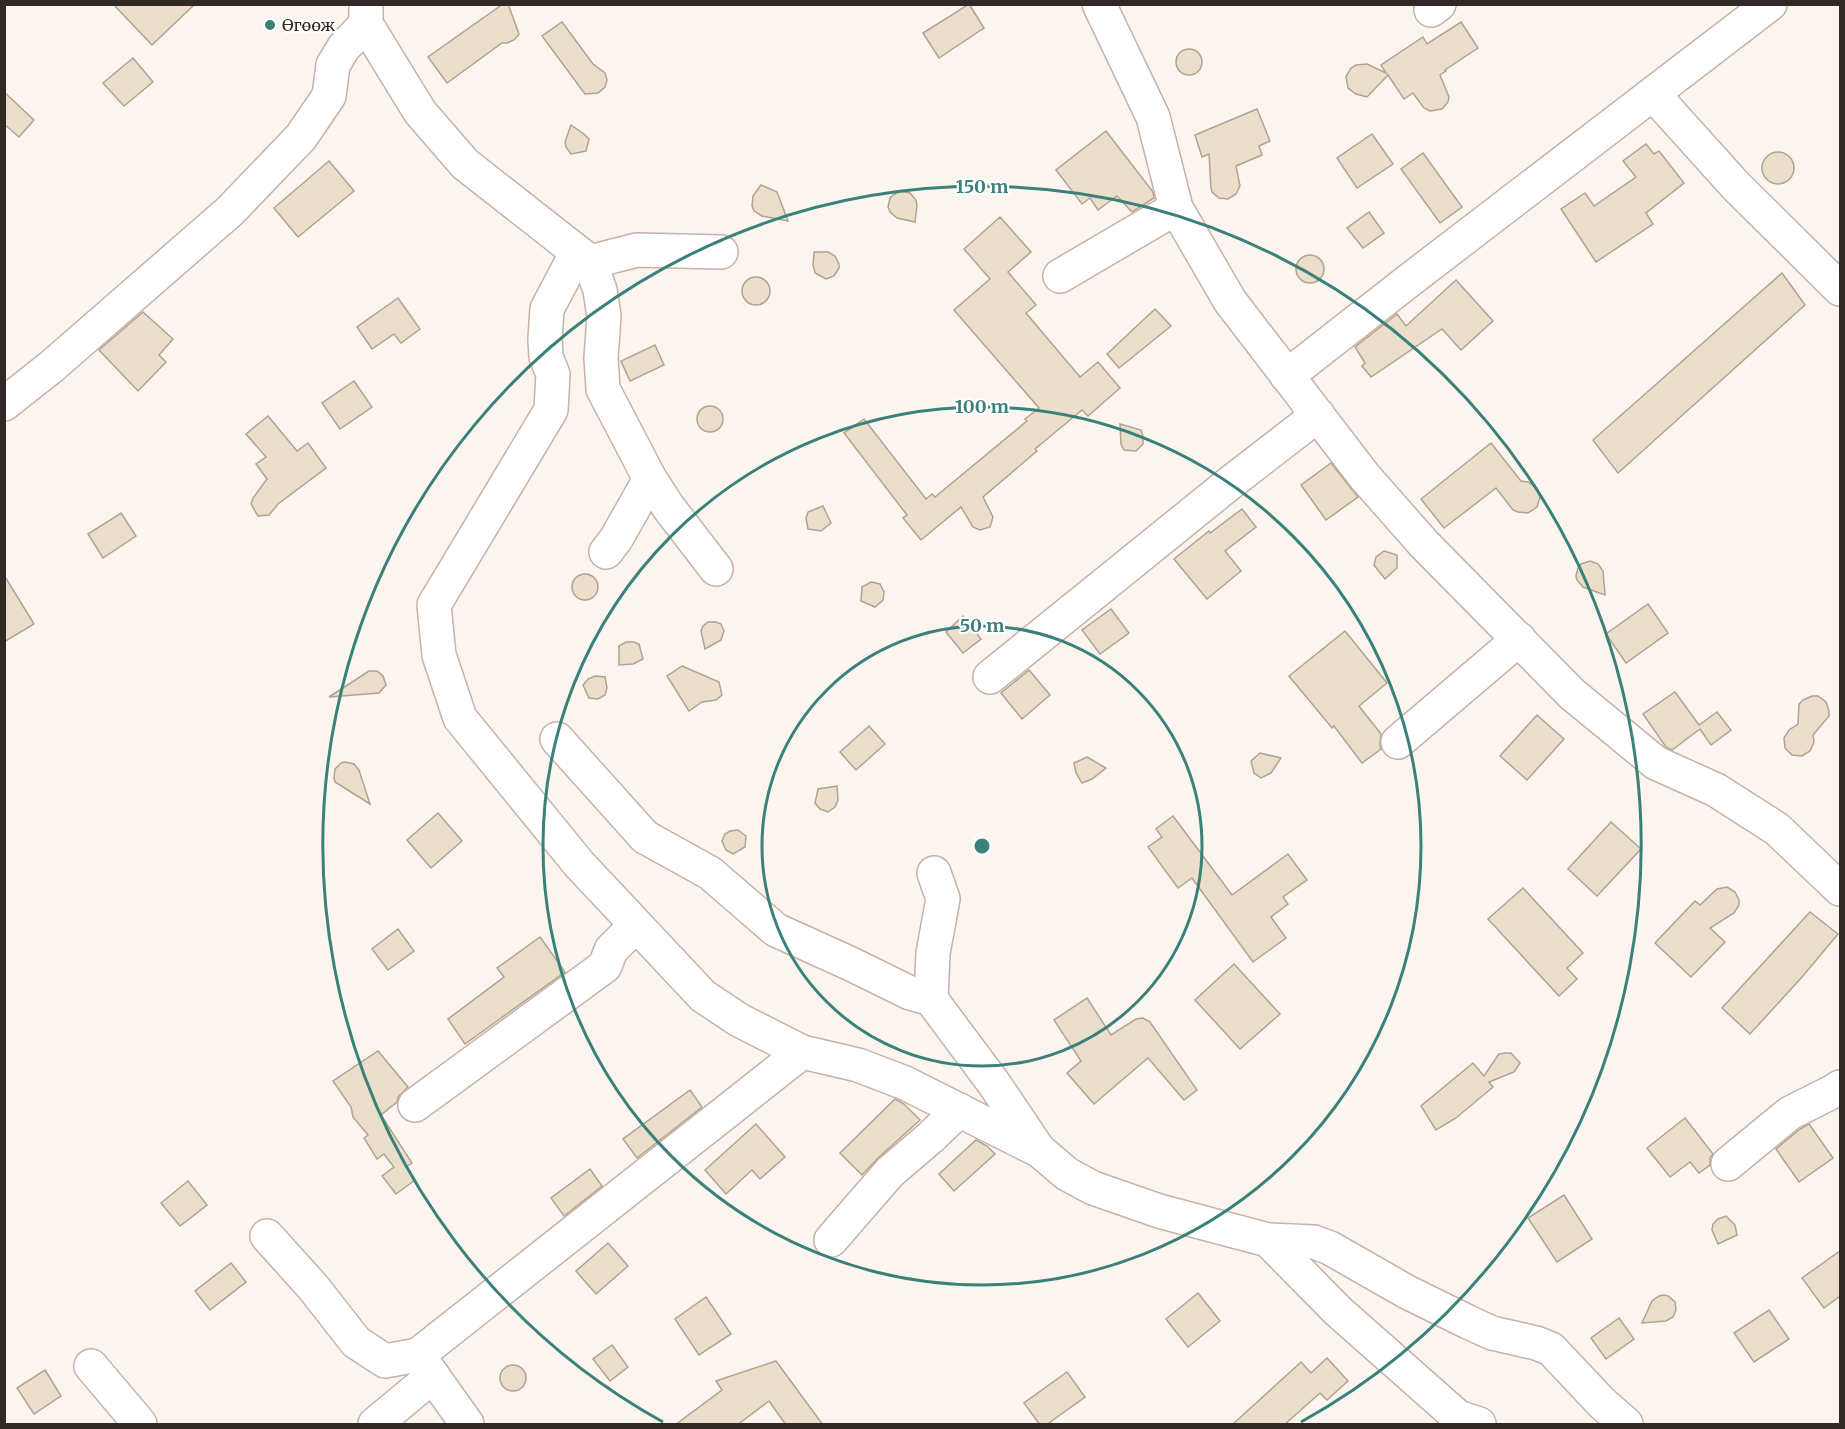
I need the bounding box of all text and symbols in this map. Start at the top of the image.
place label: Өгөөж [282,15,335,35]
marker: Өгөөж [263,18,277,32]
text: 150 m [956,175,1008,198]
text: 100 m [955,395,1009,418]
text: 50 m [960,614,1004,637]
centre of rings [972,836,992,856]

